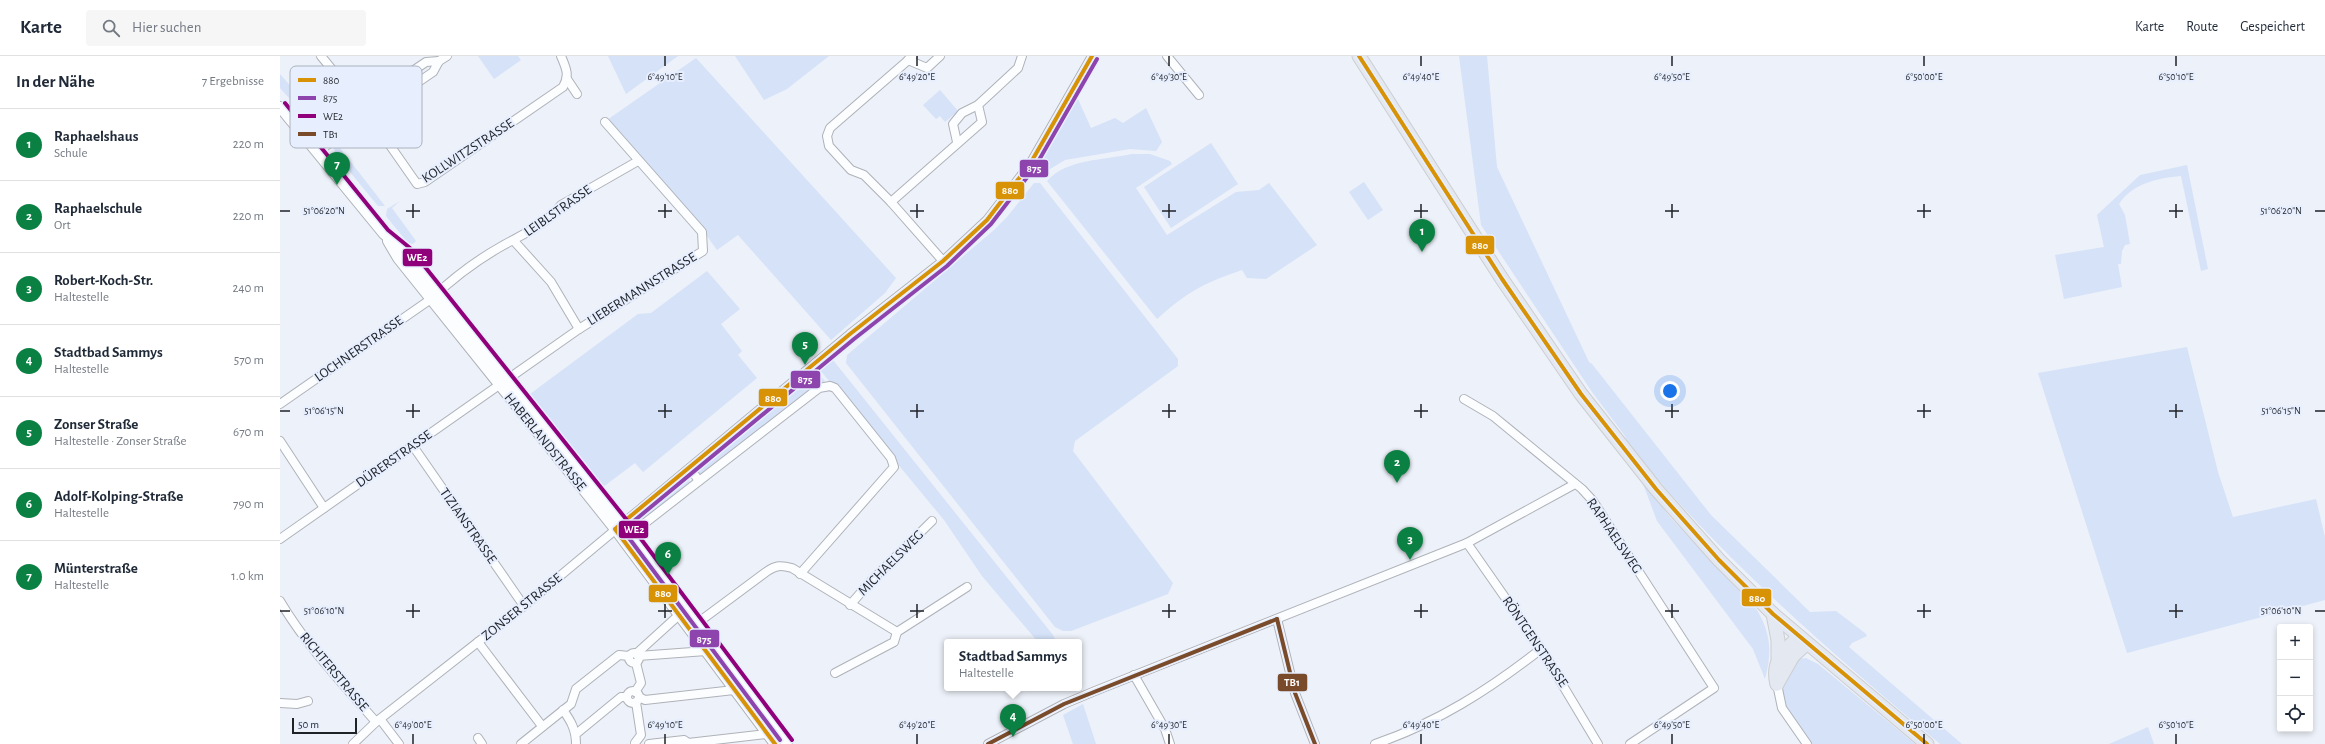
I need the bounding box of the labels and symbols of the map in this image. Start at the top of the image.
legend [290,66,422,148]
text: 6°49'10"E [647,72,683,82]
text: 6°49'20"E [899,72,935,82]
text: 6°49'30"E [1151,72,1187,82]
text: 6°49'40"E [1403,72,1439,82]
text: 6°49'50"E [1654,72,1690,82]
text: 6°50'00"E [1906,72,1943,82]
text: 6°50'10"E [2158,72,2194,82]
text: 880 [323,75,339,86]
text: 875 [323,93,338,104]
text: WE2 [323,111,343,122]
street label: KOLLWITZSTRASSE [419,116,517,186]
text: TB1 [323,129,338,140]
pin: 7 [324,152,350,185]
line badge: 875 [1019,159,1049,178]
text: 875 [1027,163,1042,174]
line badge: 880 [995,181,1025,200]
street label: LEIBLSTRASSE [522,183,594,239]
text: 880 [1002,185,1019,196]
text: 51°06'20"N [303,206,345,216]
text: 51°06'20"N [2260,206,2302,216]
pin: 1 [1409,219,1435,252]
line badge: 880 [1465,235,1495,255]
text: 880 [1472,240,1489,251]
line badge: WE2 [402,248,433,267]
street label: LIEBERMANNSTRASSE [585,250,699,328]
text: WE2 [407,252,427,263]
street label: LOCHNERSTRASSE [312,313,406,385]
pin: 5 [792,332,818,365]
line badge: 875 [790,370,821,389]
text: 875 [798,374,813,385]
your location [1660,381,1680,401]
line badge: 880 [758,388,788,407]
street label: HABERLANDSTRASSE [501,390,589,494]
text: 880 [765,393,782,404]
text: 51°06'15"N [304,406,344,416]
text: 51°06'15"N [2261,406,2301,416]
street label: DÜRERSTRASSE [352,425,435,490]
pin: 2 [1384,450,1410,483]
street label: TIZIANSTRASSE [437,486,499,566]
street label: RAPHAELSWEG [1584,496,1644,576]
line badge: WE2 [618,520,649,539]
text: WE2 [624,524,644,535]
pin: 3 [1397,527,1423,560]
street label: MICHAELSWEG [856,528,926,598]
pin: 6 [655,542,681,575]
street label: ZONSER STRASSE [479,570,565,643]
line badge: 880 [648,584,678,603]
text: 880 [655,588,672,599]
line badge: 880 [1741,588,1772,607]
street label: RÖNTGENSTRASSE [1500,592,1573,690]
text: 880 [1749,593,1766,604]
text: 51°06'10"N [304,606,344,616]
text: 51°06'10"N [2261,606,2301,616]
line badge: 875 [689,629,720,648]
street label: RICHTERSTRASSE [297,630,371,714]
text: 875 [697,634,712,645]
line badge: TB1 [1277,673,1308,692]
text: TB1 [1284,677,1300,688]
pin: 4 [1000,704,1026,737]
scale bar [292,716,357,735]
text: 6°49'00"E [395,720,432,730]
text: 6°49'10"E [647,720,683,730]
text: 6°49'20"E [899,720,935,730]
text: 6°49'30"E [1151,720,1187,730]
text: 6°49'40"E [1403,720,1439,730]
text: 6°49'50"E [1654,720,1690,730]
text: 6°50'00"E [1906,720,1943,730]
text: 6°50'10"E [2158,720,2194,730]

